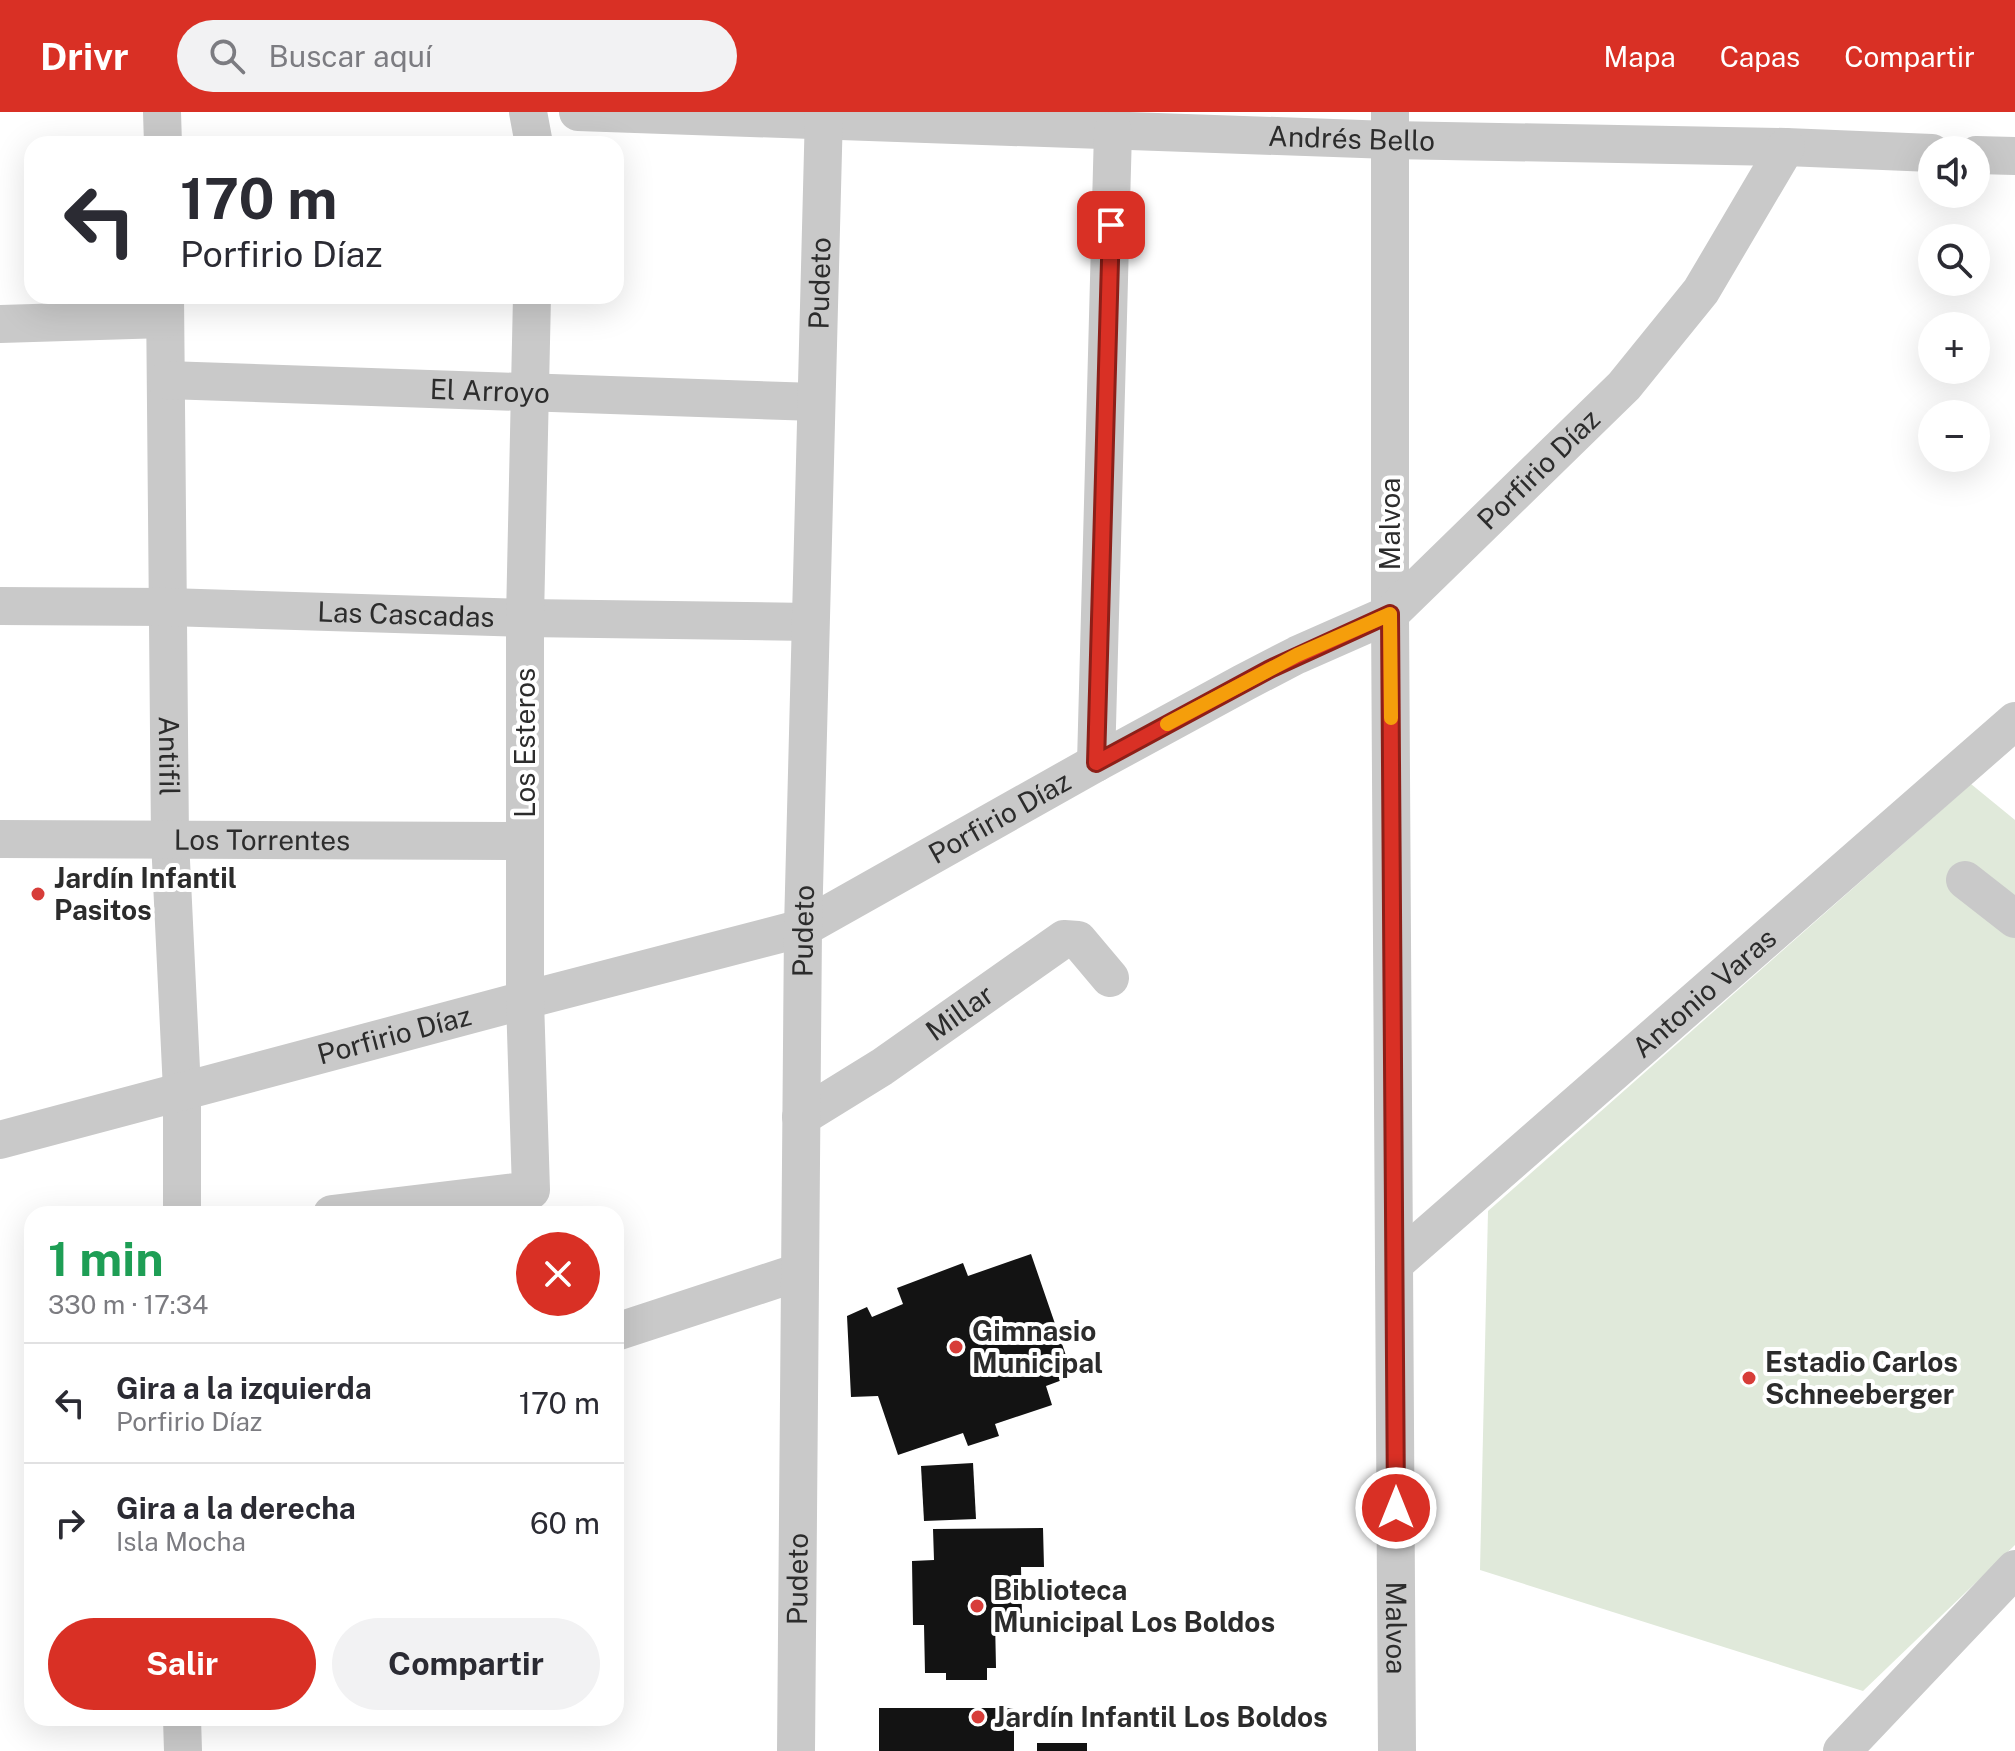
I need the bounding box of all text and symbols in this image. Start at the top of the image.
search box [177,20,737,92]
text: Drivr [40,34,129,79]
icon: search [205,34,249,78]
text: Buscar aquí [269,38,432,74]
text: Mapa [1603,40,1676,73]
text: Capas [1720,40,1800,73]
text: Compartir [1844,40,1975,73]
street label: Andrés Bello [1268,119,1435,157]
map controls [1918,136,1990,472]
button: sound [1918,136,1990,208]
text: 170 m [180,166,337,232]
icon: left [48,168,152,272]
pin [1077,191,1145,259]
icon: arrive [1089,203,1133,247]
button: search [1918,224,1990,296]
text: Porfirio Díaz [180,233,383,275]
street label: Pudeto [801,237,837,330]
button: + [1918,312,1990,384]
street label: El Arroyo [429,372,550,409]
button: − [1918,400,1990,472]
street label: Porfirio Díaz [1470,402,1606,536]
street label: Malvoa [1373,477,1406,571]
street label: Las Cascadas [317,595,495,633]
street label: Los Esteros [508,668,541,818]
street label: Antifil [153,716,187,796]
street label: Porfirio Díaz [922,764,1076,870]
street label: Los Torrentes [174,823,350,856]
place label: Jardín Infantil Pasitos [54,861,237,926]
street label: Pudeto [786,884,820,977]
marker: Jardín Infantil Pasitos [29,885,47,903]
street label: Antonio Varas [1625,921,1782,1064]
street label: Millar [919,977,999,1047]
street label: Porfirio Díaz [314,998,475,1071]
text: 1 min [48,1230,164,1287]
button: close [516,1232,600,1316]
text: 330 m · 17:34 [48,1289,208,1320]
place label: Gimnasio Municipal [972,1314,1103,1379]
marker: Gimnasio Municipal [947,1338,965,1356]
place label: Estadio Carlos Schneeberger [1765,1345,1958,1410]
marker: Estadio Carlos Schneeberger [1740,1369,1758,1387]
text: Gira a la izquierda [116,1370,372,1406]
icon: left [48,1381,92,1425]
text: 170 m [519,1385,600,1421]
text: Porfirio Díaz [116,1406,262,1437]
position arrow [1354,1466,1438,1550]
text: Gira a la derecha [116,1490,356,1526]
icon: right [48,1501,92,1545]
text: 60 m [530,1505,600,1541]
text: Isla Mocha [116,1526,246,1557]
street label: Pudeto [780,1533,814,1625]
place label: Biblioteca Municipal Los Boldos [993,1573,1275,1638]
street label: Malvoa [1380,1581,1414,1675]
marker: Biblioteca Municipal Los Boldos [968,1597,986,1615]
button: Salir [48,1618,316,1710]
button: Compartir [332,1618,600,1710]
place label: Jardín Infantil Los Boldos [994,1700,1328,1733]
marker: Jardín Infantil Los Boldos [969,1708,987,1726]

